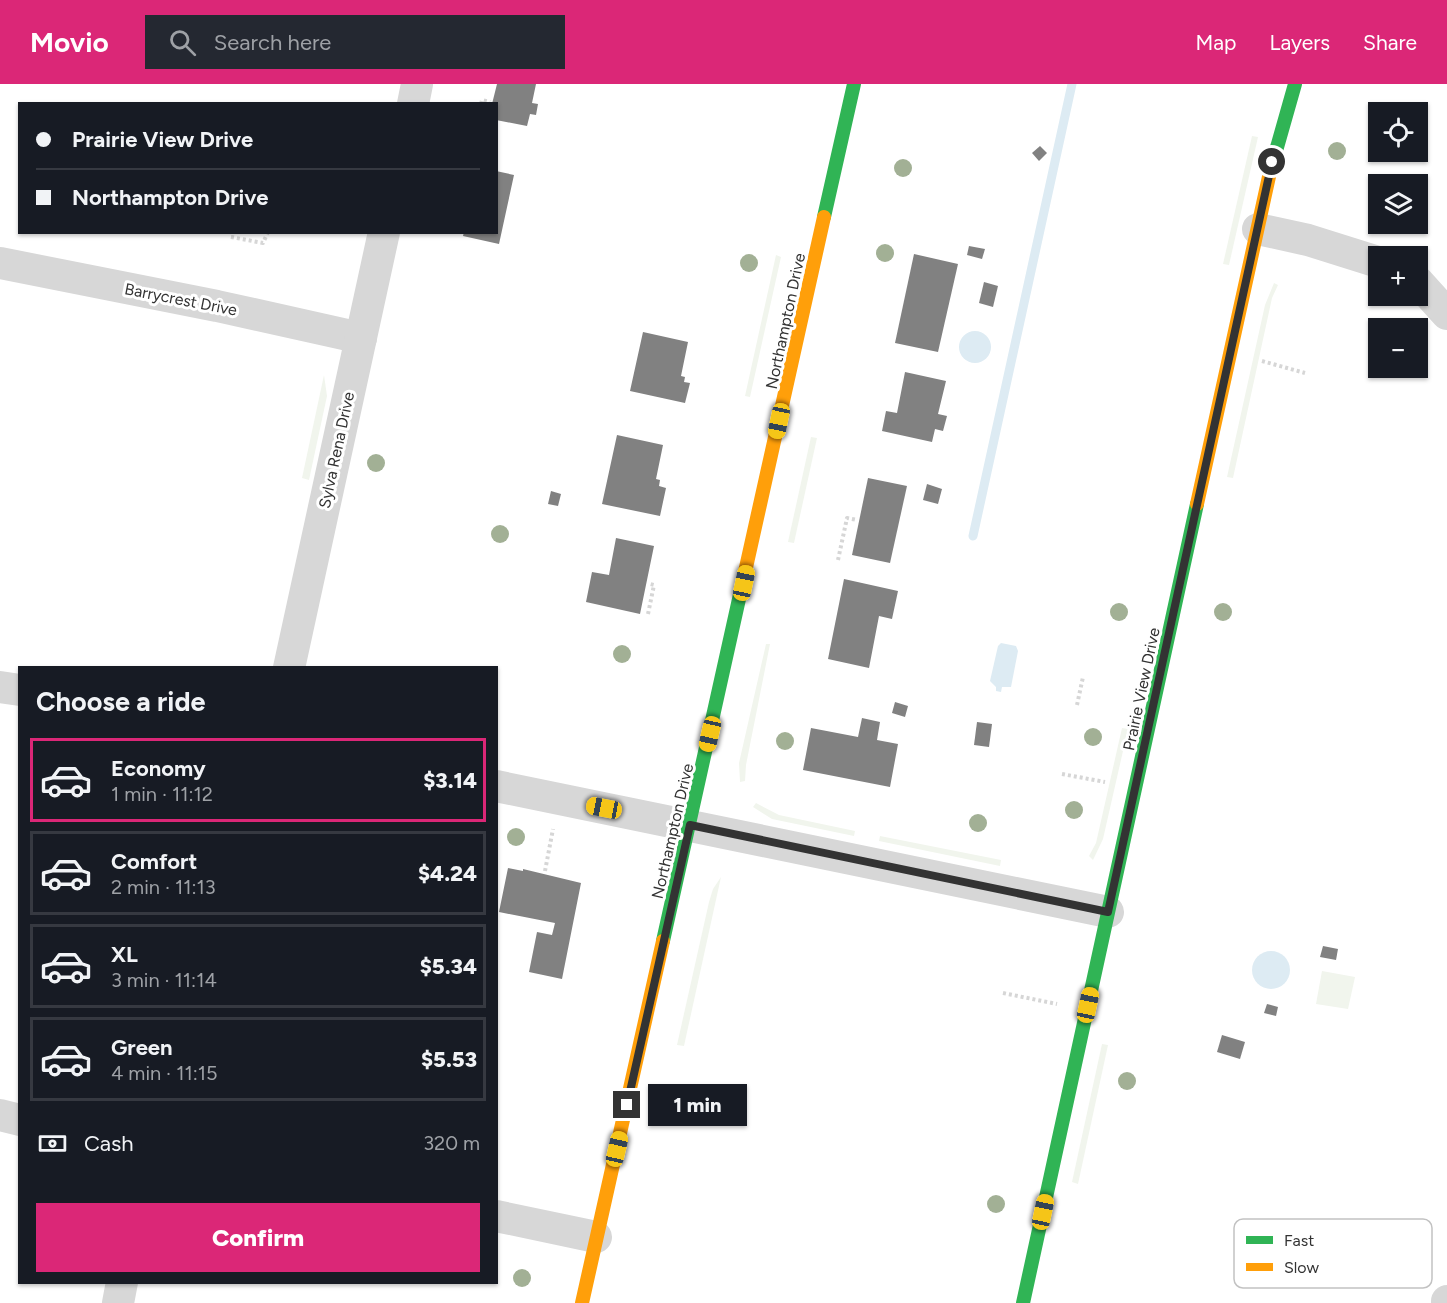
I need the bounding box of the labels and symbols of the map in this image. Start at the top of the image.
route start [1258,148,1285,175]
street label: Northampton Drive [762,251,809,391]
street label: Barrycrest Drive [123,279,239,320]
street label: Sylva Rena Drive [315,390,358,510]
car [766,402,792,440]
car [731,564,757,602]
street label: Prairie View Drive [1119,626,1164,752]
car [697,714,723,754]
street label: Northampton Drive [648,761,697,901]
car [585,796,623,820]
car [1075,986,1101,1024]
callout: 1 min [648,1084,747,1126]
route end [613,1091,640,1118]
car [604,1129,630,1169]
car [1030,1193,1056,1231]
legend [1234,1219,1432,1288]
text: Fast [1284,1231,1314,1250]
text: Slow [1284,1258,1319,1277]

